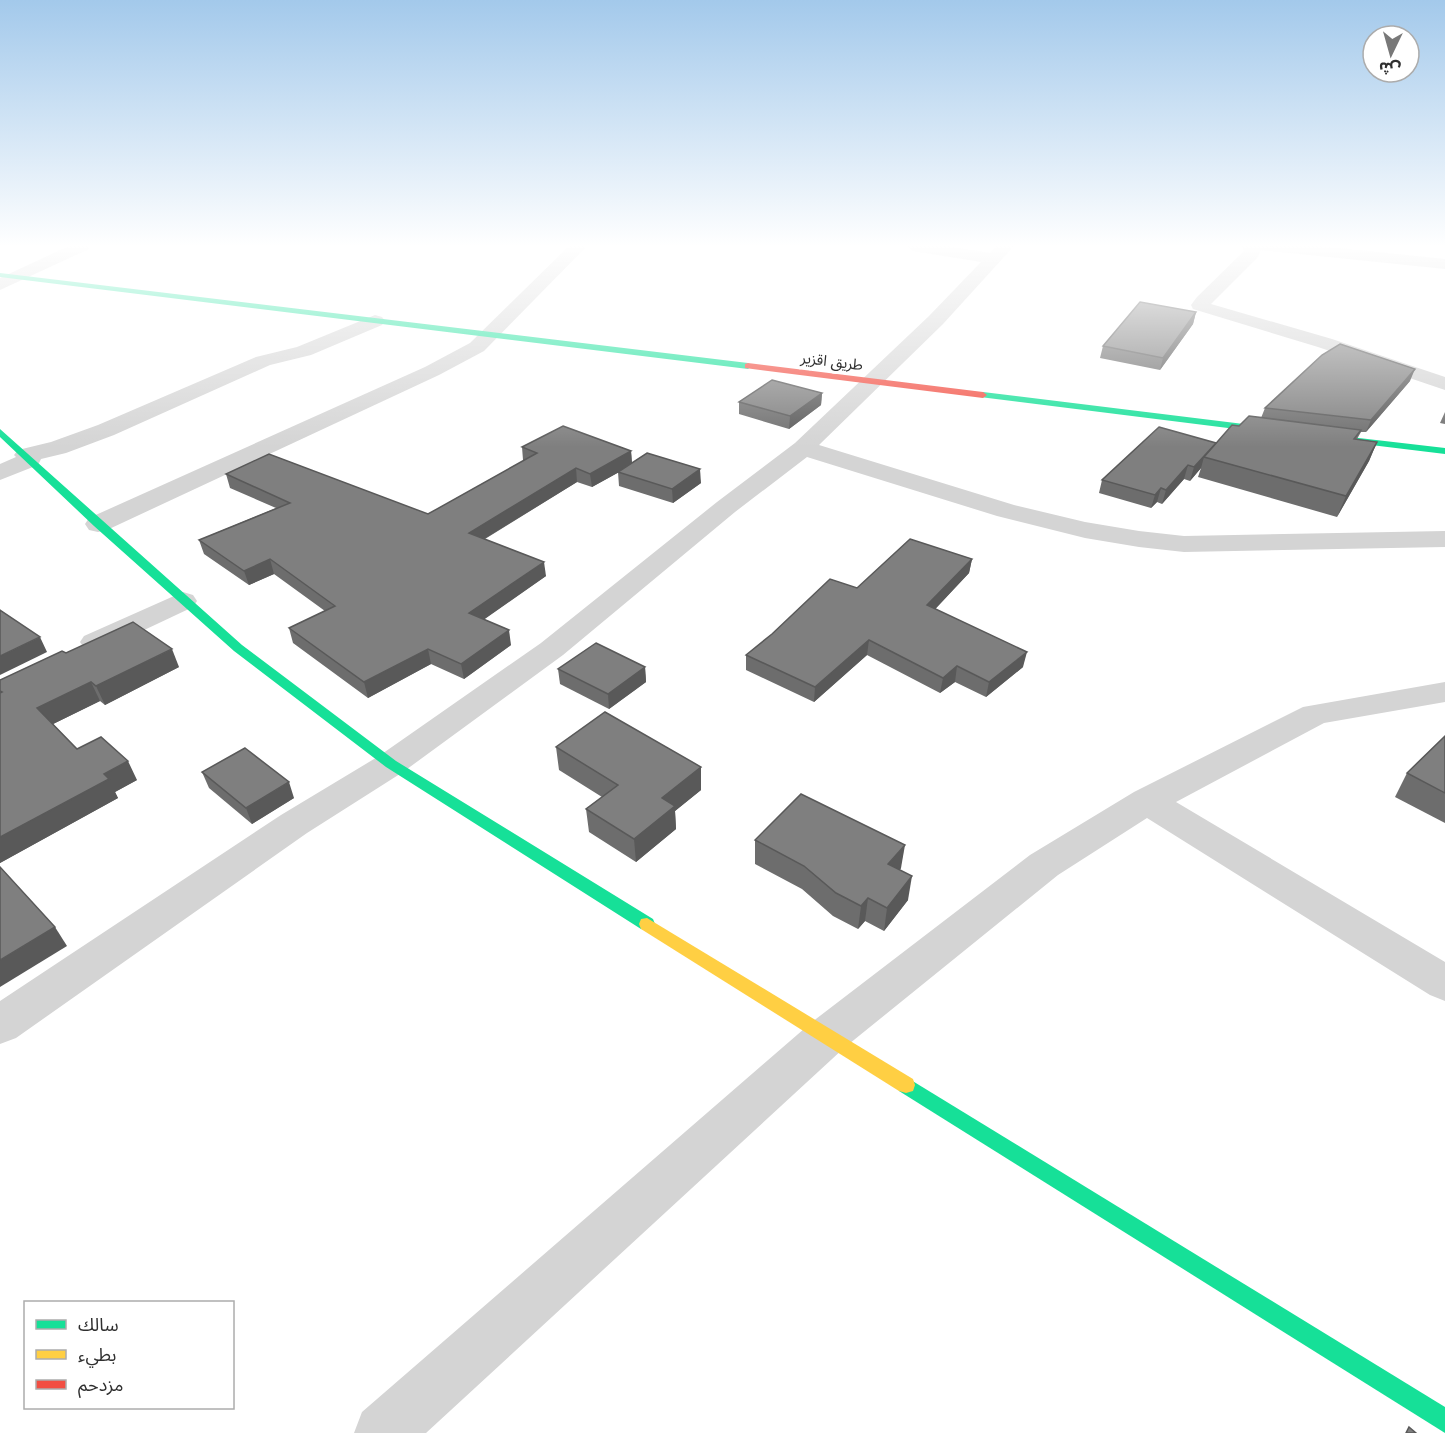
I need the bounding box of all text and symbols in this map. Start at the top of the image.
north arrow [1361,24,1421,84]
text: ش [1378,58,1401,78]
street label: طريق اقزير [799,349,864,375]
legend [24,1301,234,1409]
text: سالك [78,1315,119,1335]
text: بطيء [78,1345,116,1368]
text: مزدحم [78,1375,123,1398]

